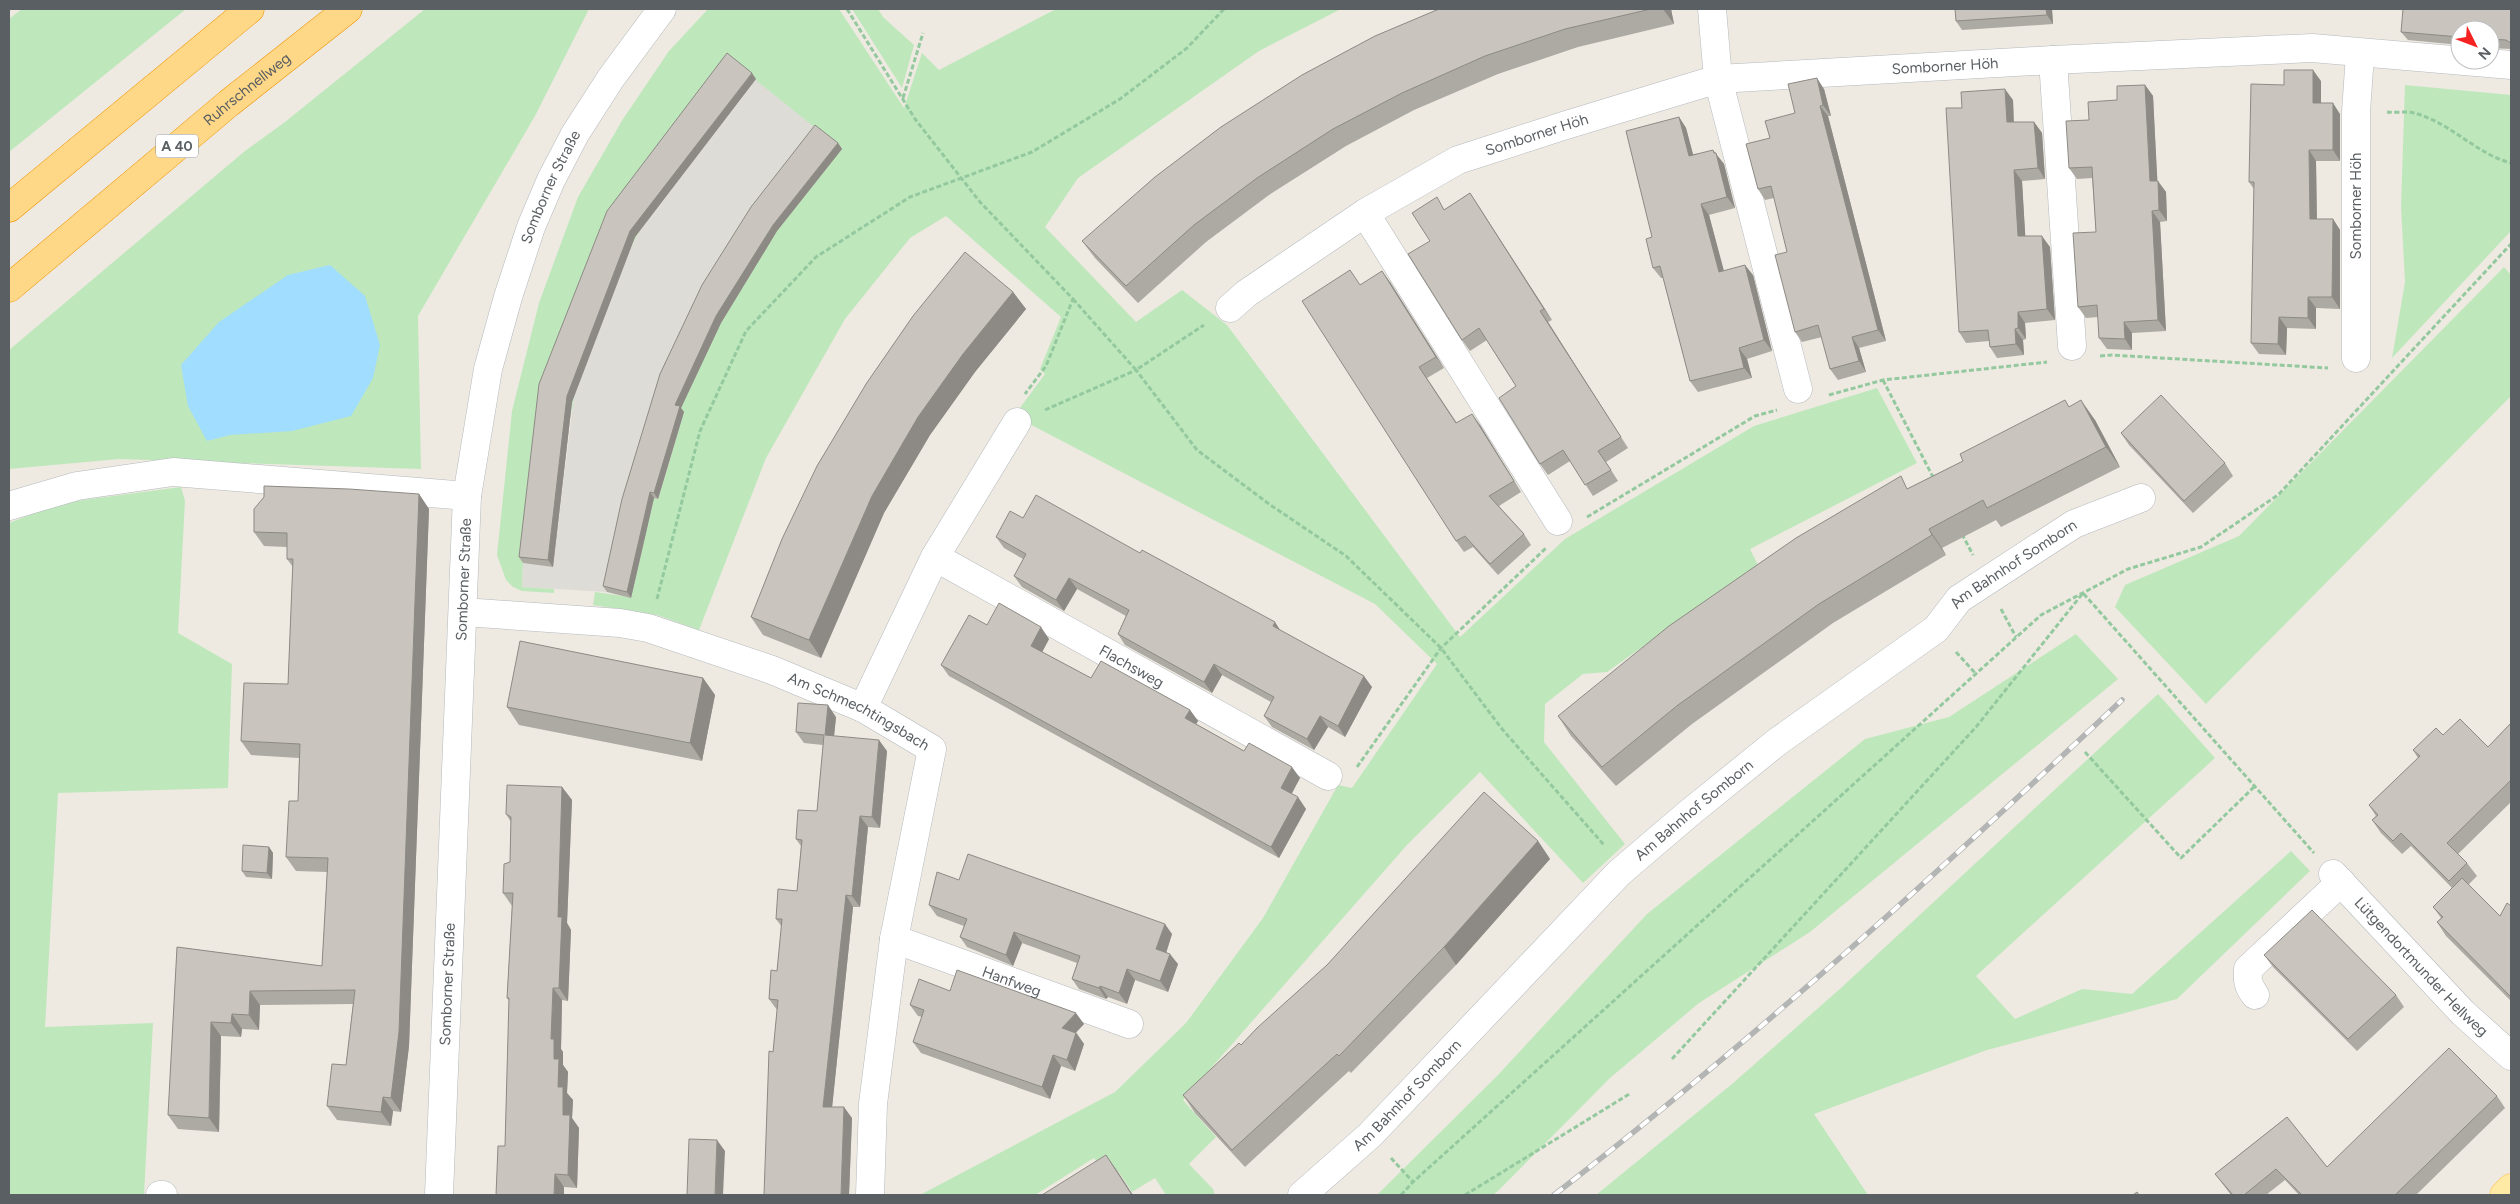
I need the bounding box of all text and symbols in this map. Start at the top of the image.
north arrow [2450,20,2500,70]
text: N [2474,44,2494,63]
street label: Ruhrschnellweg [200,49,294,130]
street label: Somborner Höh [1891,54,1999,78]
street label: Somborner Höh [1483,110,1590,160]
street label: Somborner Straße [517,127,584,246]
road number: A 40 [156,134,198,158]
street label: Somborner Höh [2347,153,2365,259]
street label: Am Bahnhof Somborn [1946,516,2080,612]
street label: Somborner Straße [452,518,475,641]
street label: Flachsweg [1096,641,1167,692]
street label: Am Schmechtingsbach [785,669,933,754]
street label: Am Bahnhof Somborn [1631,756,1757,864]
street label: Lütgendortmunder Hellweg [2351,894,2492,1040]
street label: Somborner Straße [436,922,459,1046]
street label: Hanfweg [980,963,1044,1000]
street label: Am Bahnhof Somborn [1349,1036,1465,1155]

